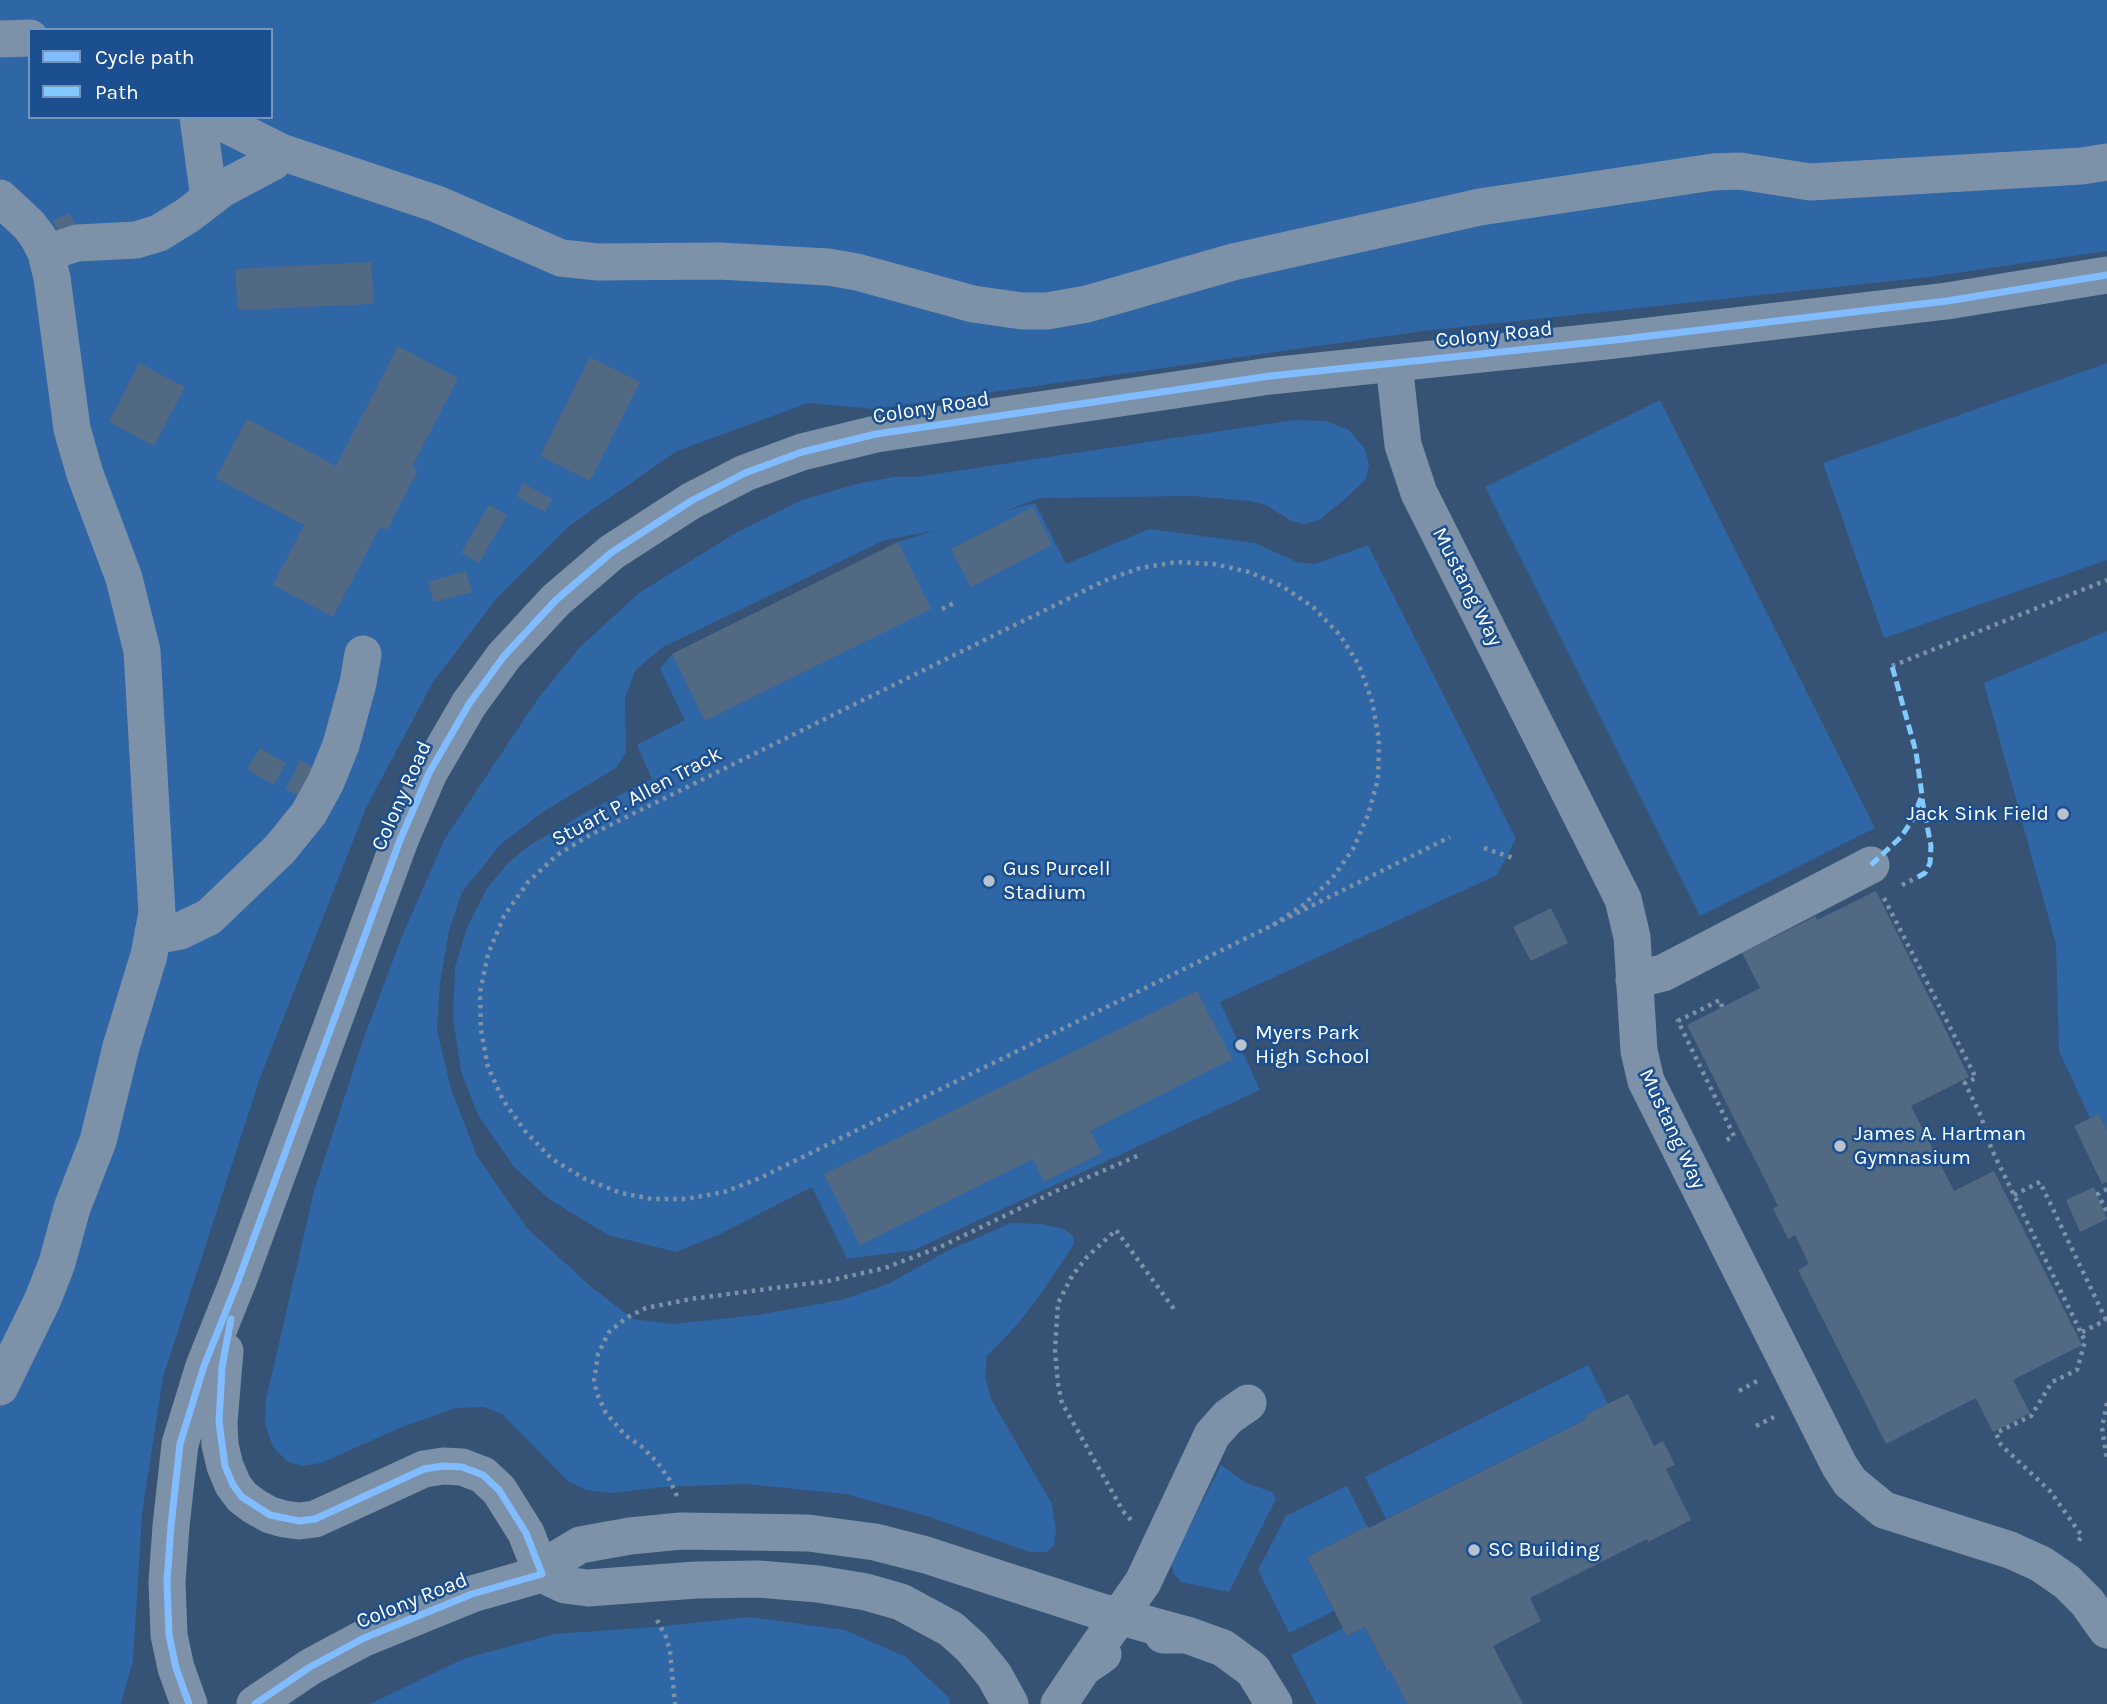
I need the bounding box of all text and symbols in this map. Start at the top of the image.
legend [28,28,273,119]
text: Cycle path [95,45,195,69]
text: Path [95,80,139,104]
street label: Colony Road [1434,316,1554,354]
street label: Colony Road [871,386,991,430]
street label: Mustang Way [1426,523,1508,651]
street label: Colony Road [367,737,437,855]
street label: Stuart P. Allen Track [548,742,726,852]
place label: Jack Sink Field [1906,801,2049,827]
marker: Jack Sink Field [2055,806,2071,822]
place label: Gus Purcell Stadium [1003,856,1111,906]
marker: Gus Purcell Stadium [981,873,997,889]
place label: Myers Park High School [1255,1020,1370,1070]
marker: Myers Park High School [1233,1037,1249,1053]
street label: Mustang Way [1633,1065,1711,1193]
place label: James A. Hartman Gymnasium [1854,1121,2026,1171]
marker: James A. Hartman Gymnasium [1832,1138,1848,1154]
place label: SC Building [1488,1537,1600,1563]
marker: SC Building [1466,1542,1482,1558]
street label: Colony Road [353,1567,471,1635]

